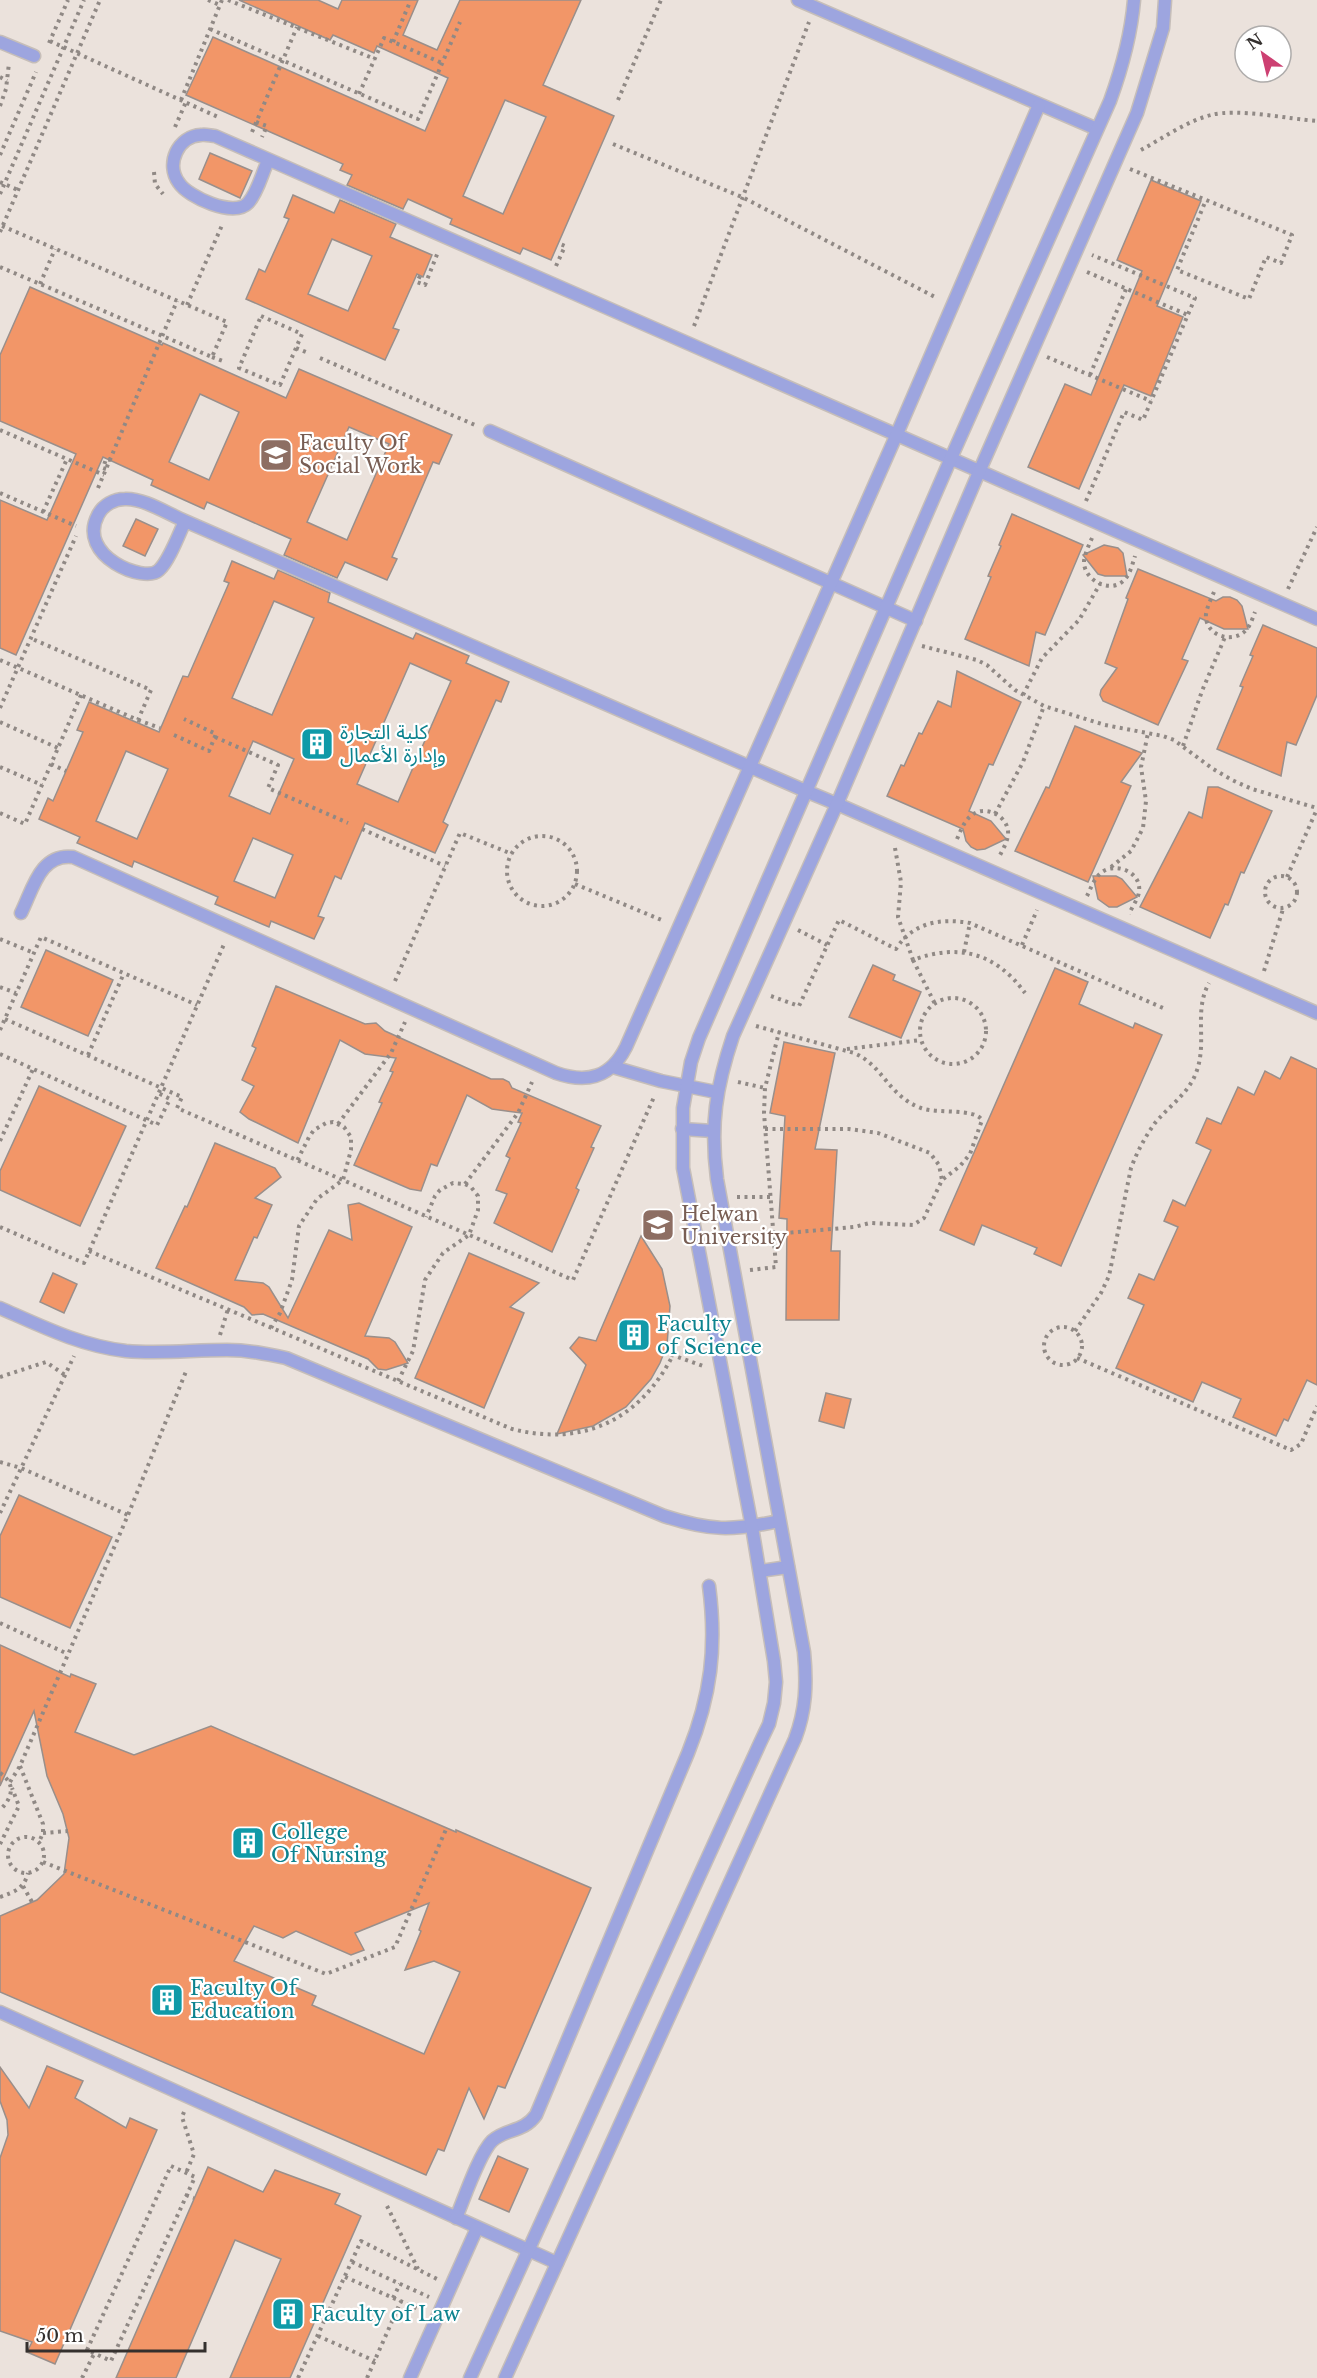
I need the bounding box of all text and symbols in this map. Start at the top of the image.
north arrow [1233,24,1293,84]
text: N [1243,29,1266,54]
place label: Faculty Of Social Work [299,431,423,478]
school or university icon: Faculty Of Social Work [258,437,294,473]
place label: كلية التجارة وإدارة الأعمال [340,720,446,768]
building icon: كلية التجارة وإدارة الأعمال [299,726,335,762]
place label: Helwan University [681,1202,787,1249]
school or university icon: Helwan University [640,1207,676,1243]
place label: Faculty of Science [657,1312,762,1359]
building icon: Faculty of Science [616,1317,652,1353]
place label: College Of Nursing [271,1820,387,1867]
building icon: College Of Nursing [230,1825,266,1861]
place label: Faculty Of Education [190,1976,300,2023]
building icon: Faculty Of Education [149,1982,185,2018]
building icon: Faculty of Law [270,2296,306,2332]
place label: Faculty of Law [311,2302,460,2326]
scale bar [27,2315,206,2353]
text: 50 m [36,2325,84,2347]

